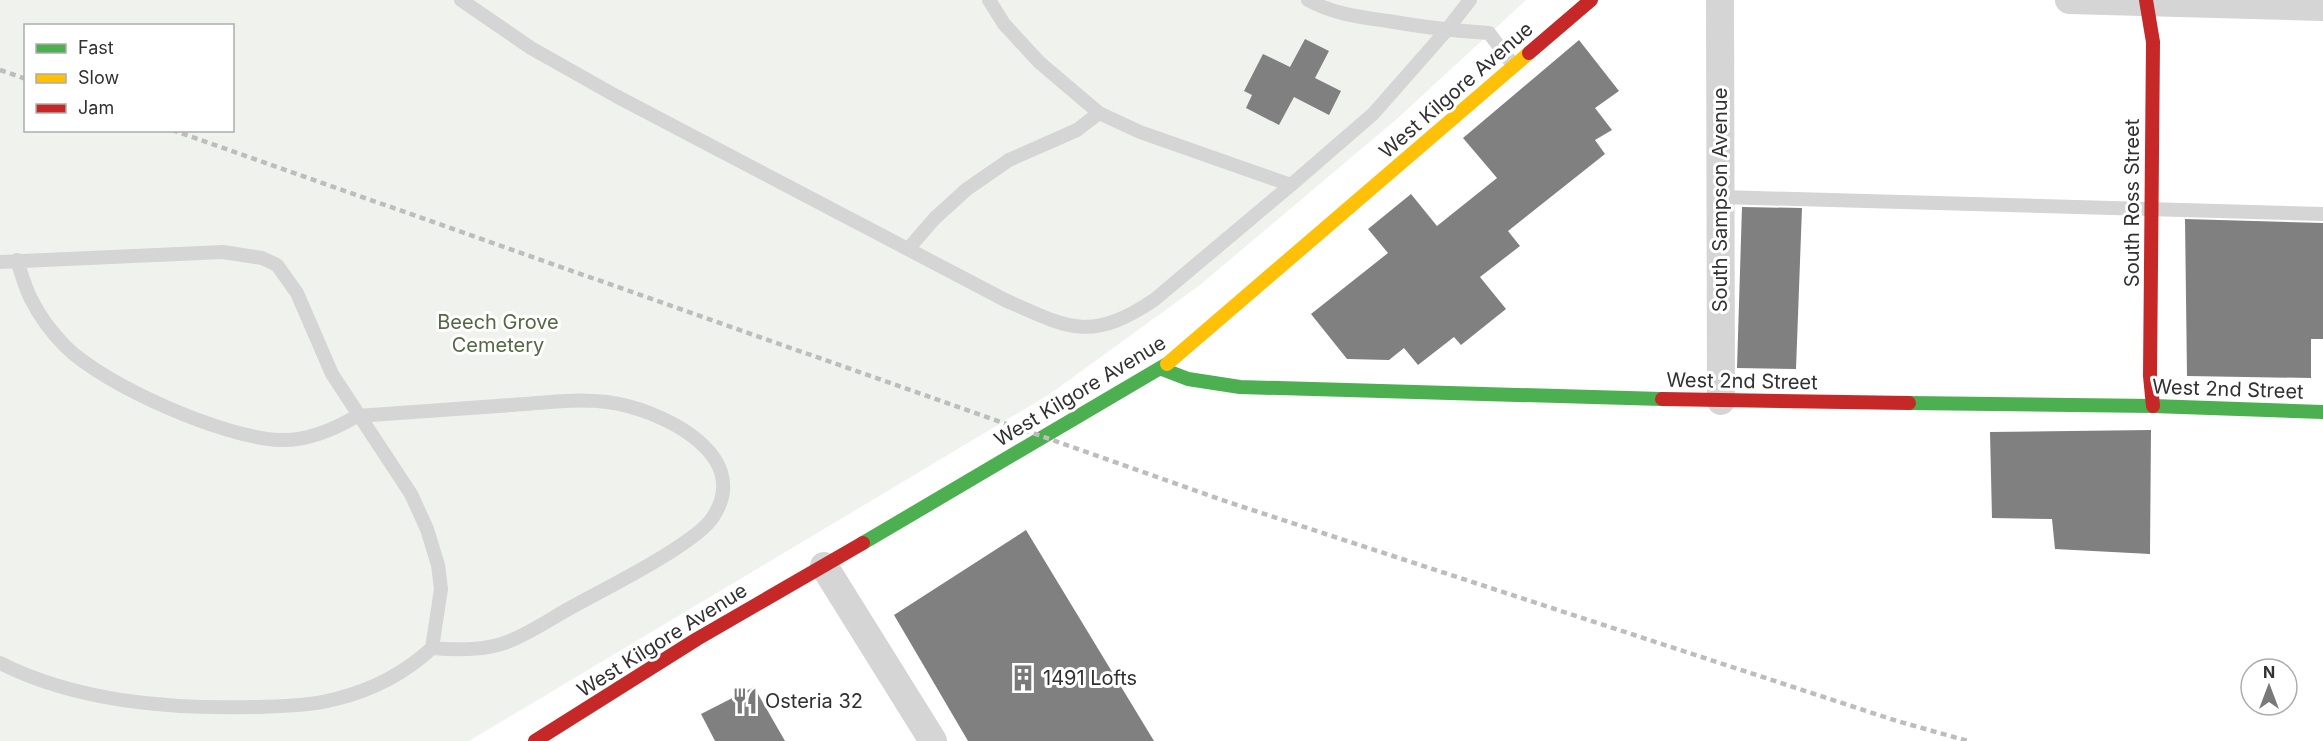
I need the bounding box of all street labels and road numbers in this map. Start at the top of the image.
street label: West Kilgore Avenue [1374,17,1538,163]
street label: South Sampson Avenue [1708,88,1732,312]
street label: South Ross Street [2120,118,2144,287]
street label: West Kilgore Avenue [990,330,1170,452]
street label: West 2nd Street [1666,368,1818,394]
street label: West 2nd Street [2152,374,2305,404]
street label: West Kilgore Avenue [573,578,751,702]

